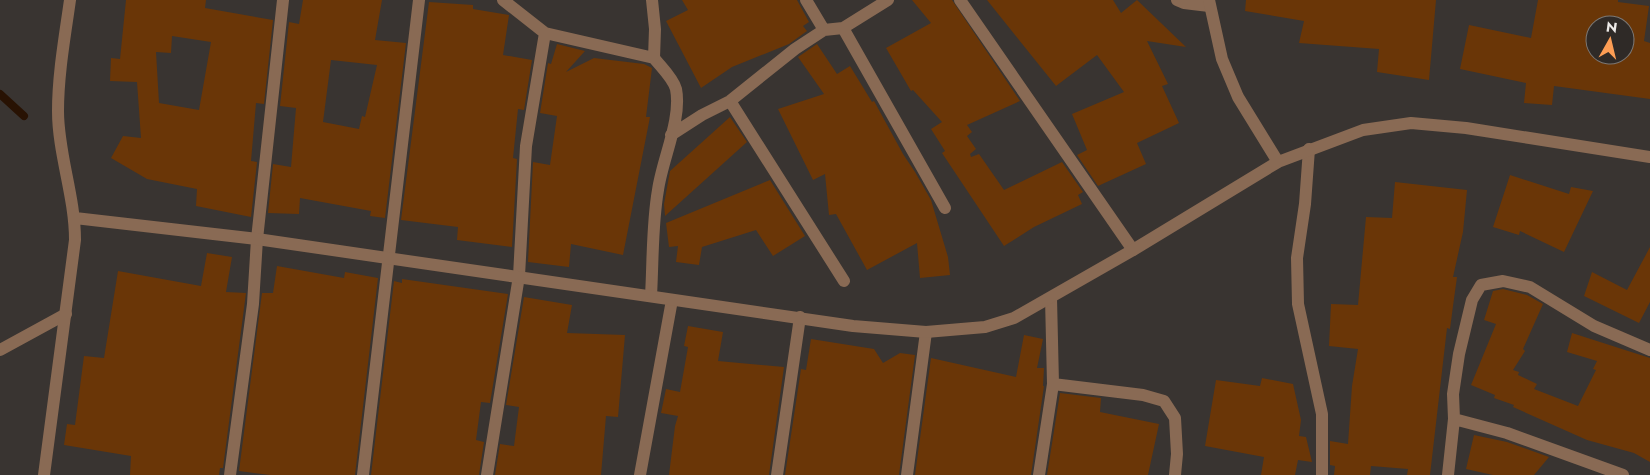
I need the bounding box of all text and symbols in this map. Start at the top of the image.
north arrow [1585,15,1635,65]
text: N [1605,16,1619,38]

